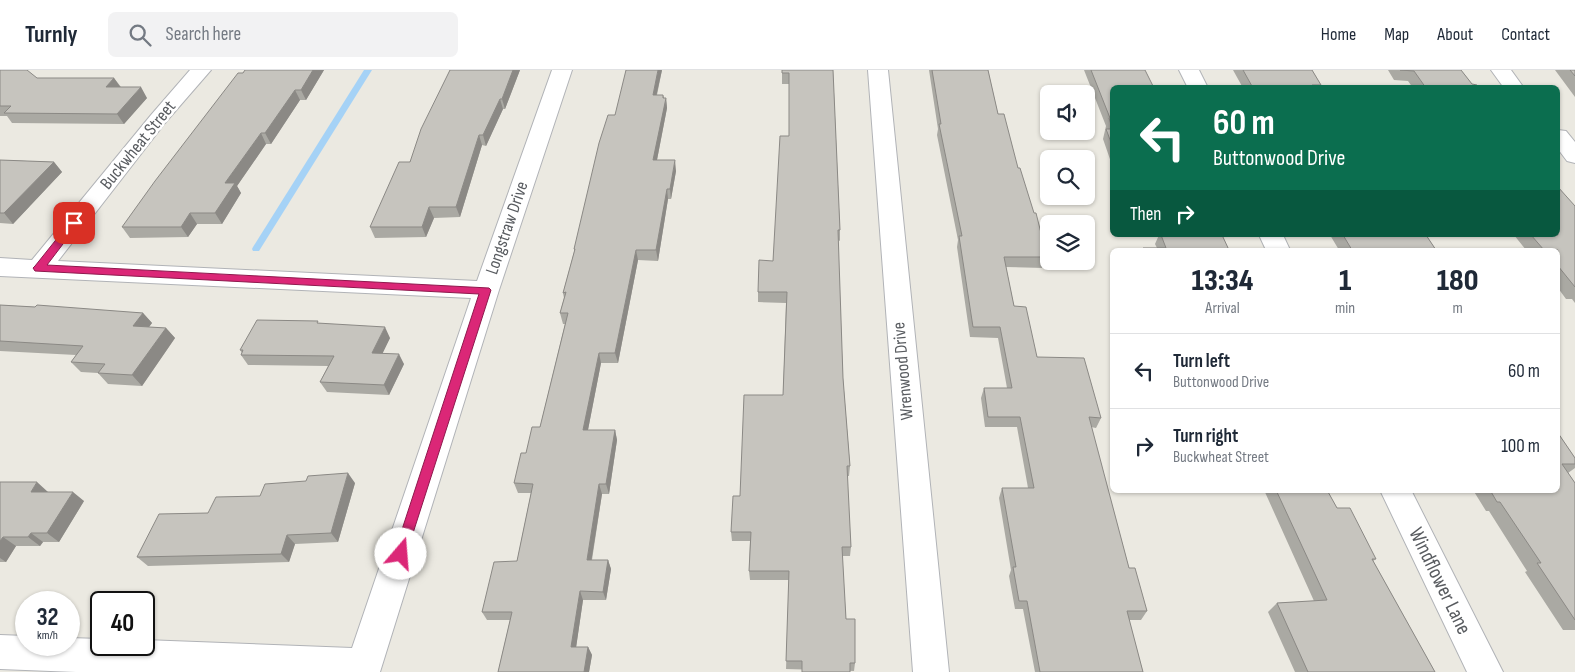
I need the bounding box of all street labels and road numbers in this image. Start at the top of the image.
street label: Buckwheat Street [96,96,180,194]
street label: Longstraw Drive [481,179,533,277]
street label: Wrenwood Drive [888,321,918,421]
street label: Windflower Lane [1403,523,1477,639]

